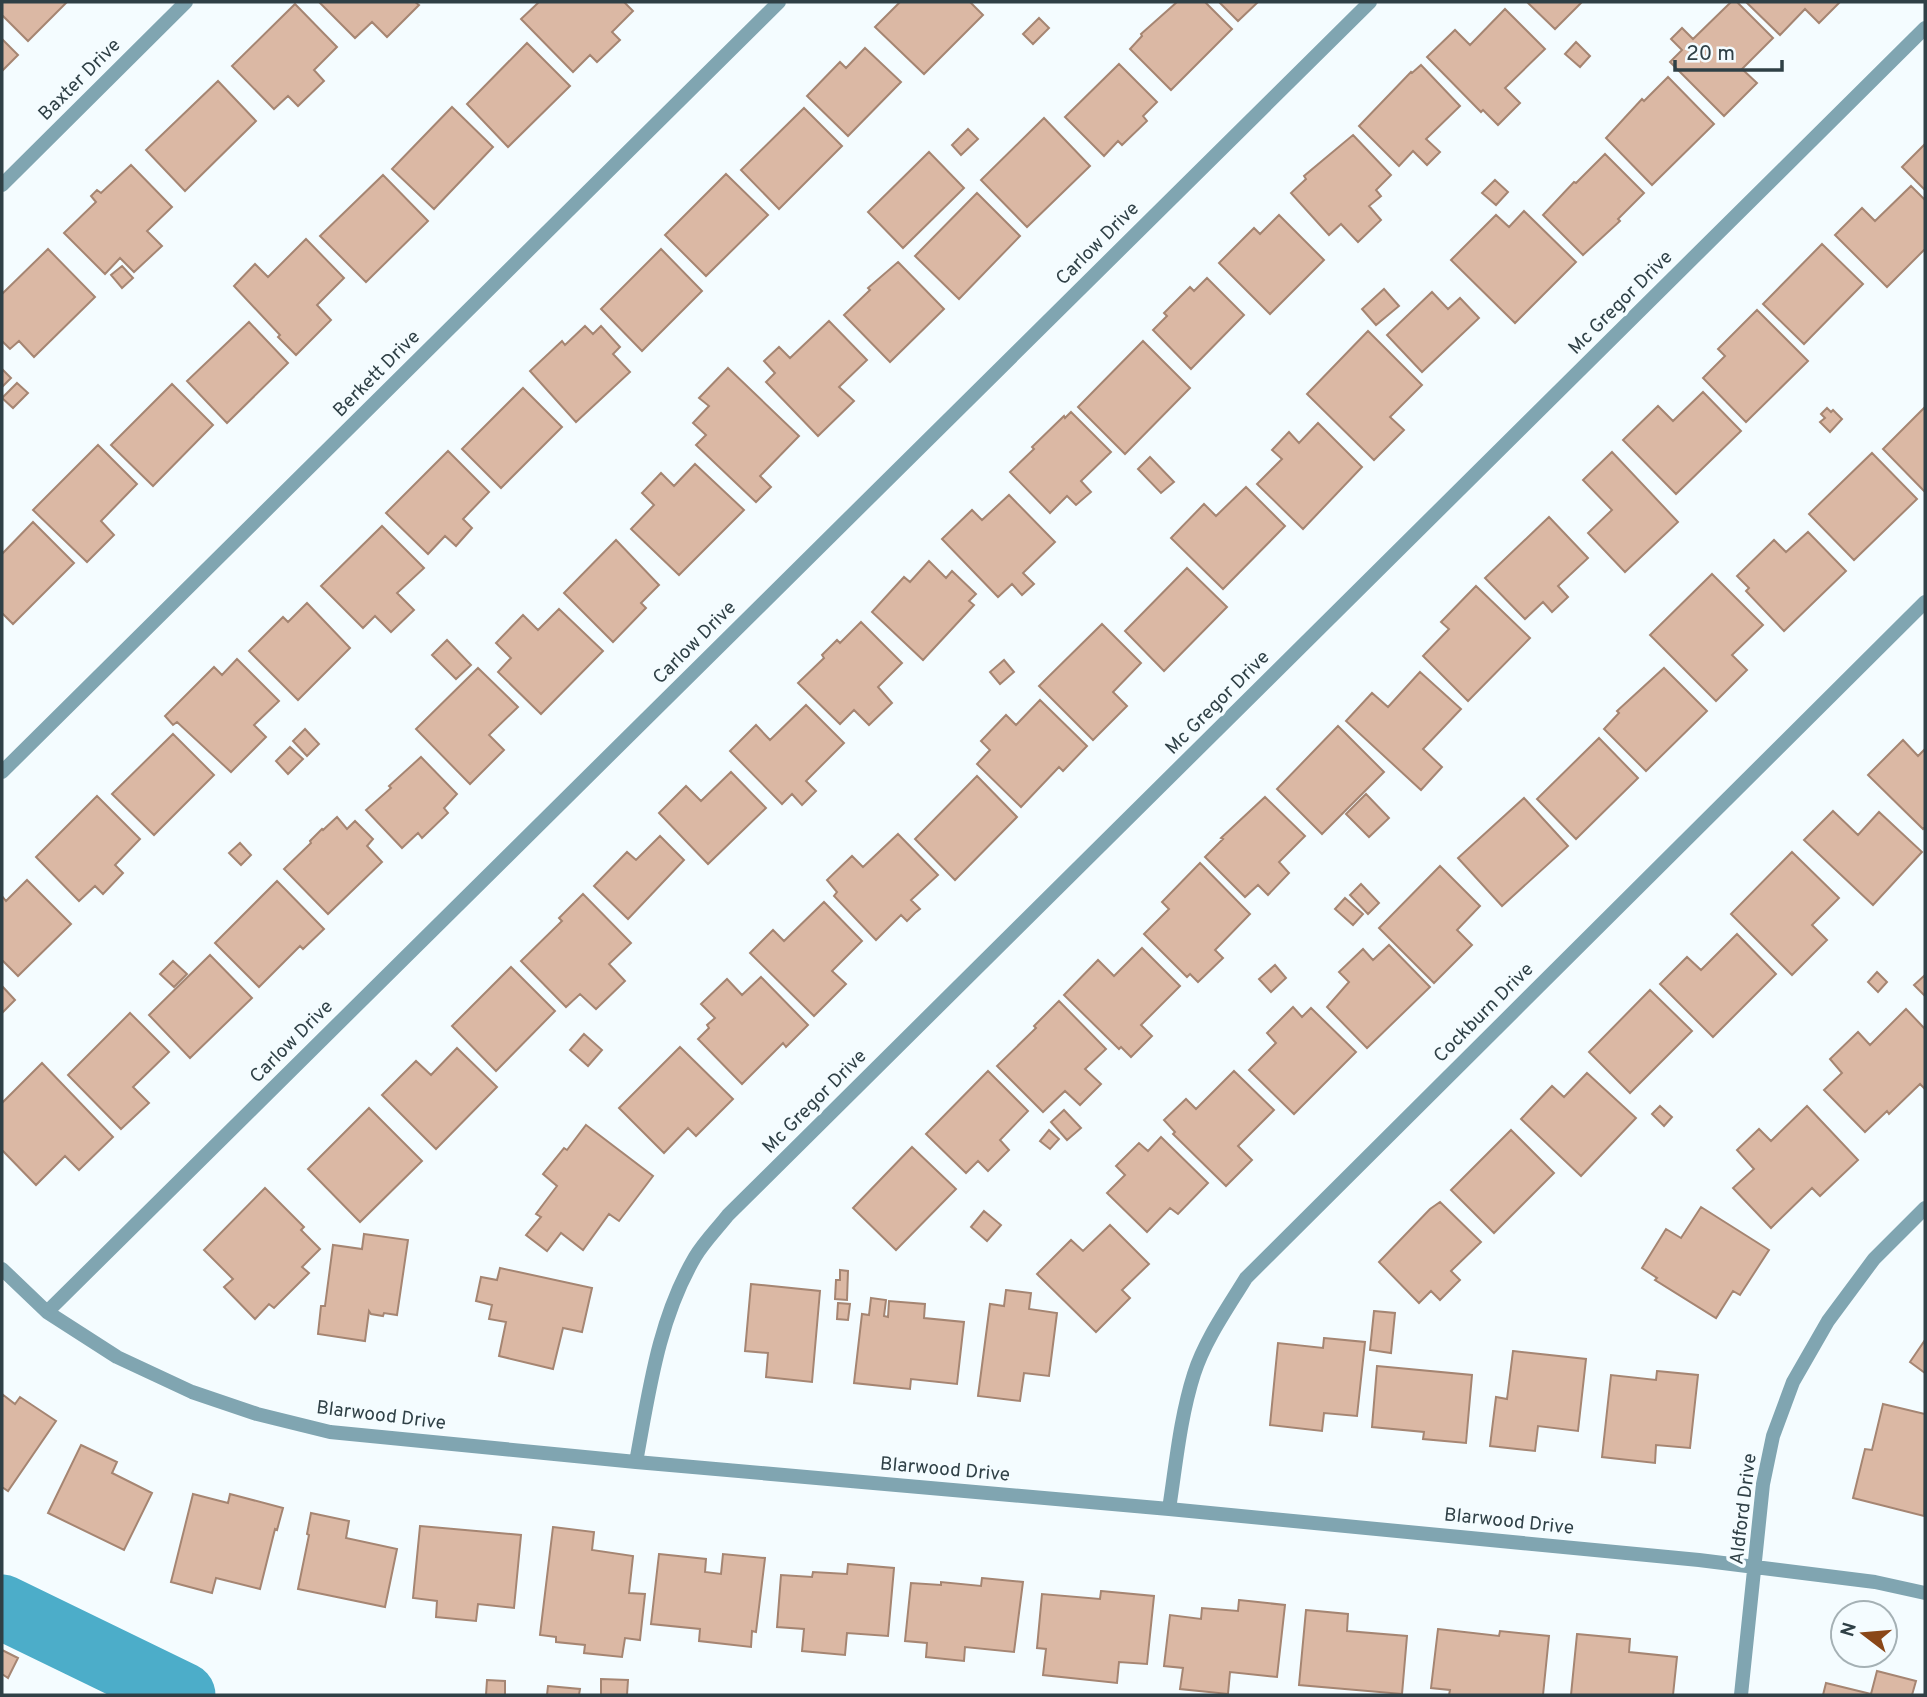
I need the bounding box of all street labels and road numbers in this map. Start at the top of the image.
street label: Baxter Drive [34,34,126,126]
street label: Carlow Drive [1051,197,1145,291]
street label: Mc Gregor Drive [1564,246,1678,360]
street label: Berkett Drive [328,325,426,423]
street label: Carlow Drive [648,596,742,690]
street label: Mc Gregor Drive [1161,646,1275,760]
street label: Cockburn Drive [1429,958,1539,1068]
street label: Carlow Drive [245,995,339,1089]
street label: Mc Gregor Drive [758,1045,872,1159]
street label: Blarwood Drive [315,1396,447,1436]
street label: Blarwood Drive [879,1452,1011,1488]
street label: Aldford Drive [1725,1452,1763,1566]
street label: Blarwood Drive [1443,1503,1575,1541]

